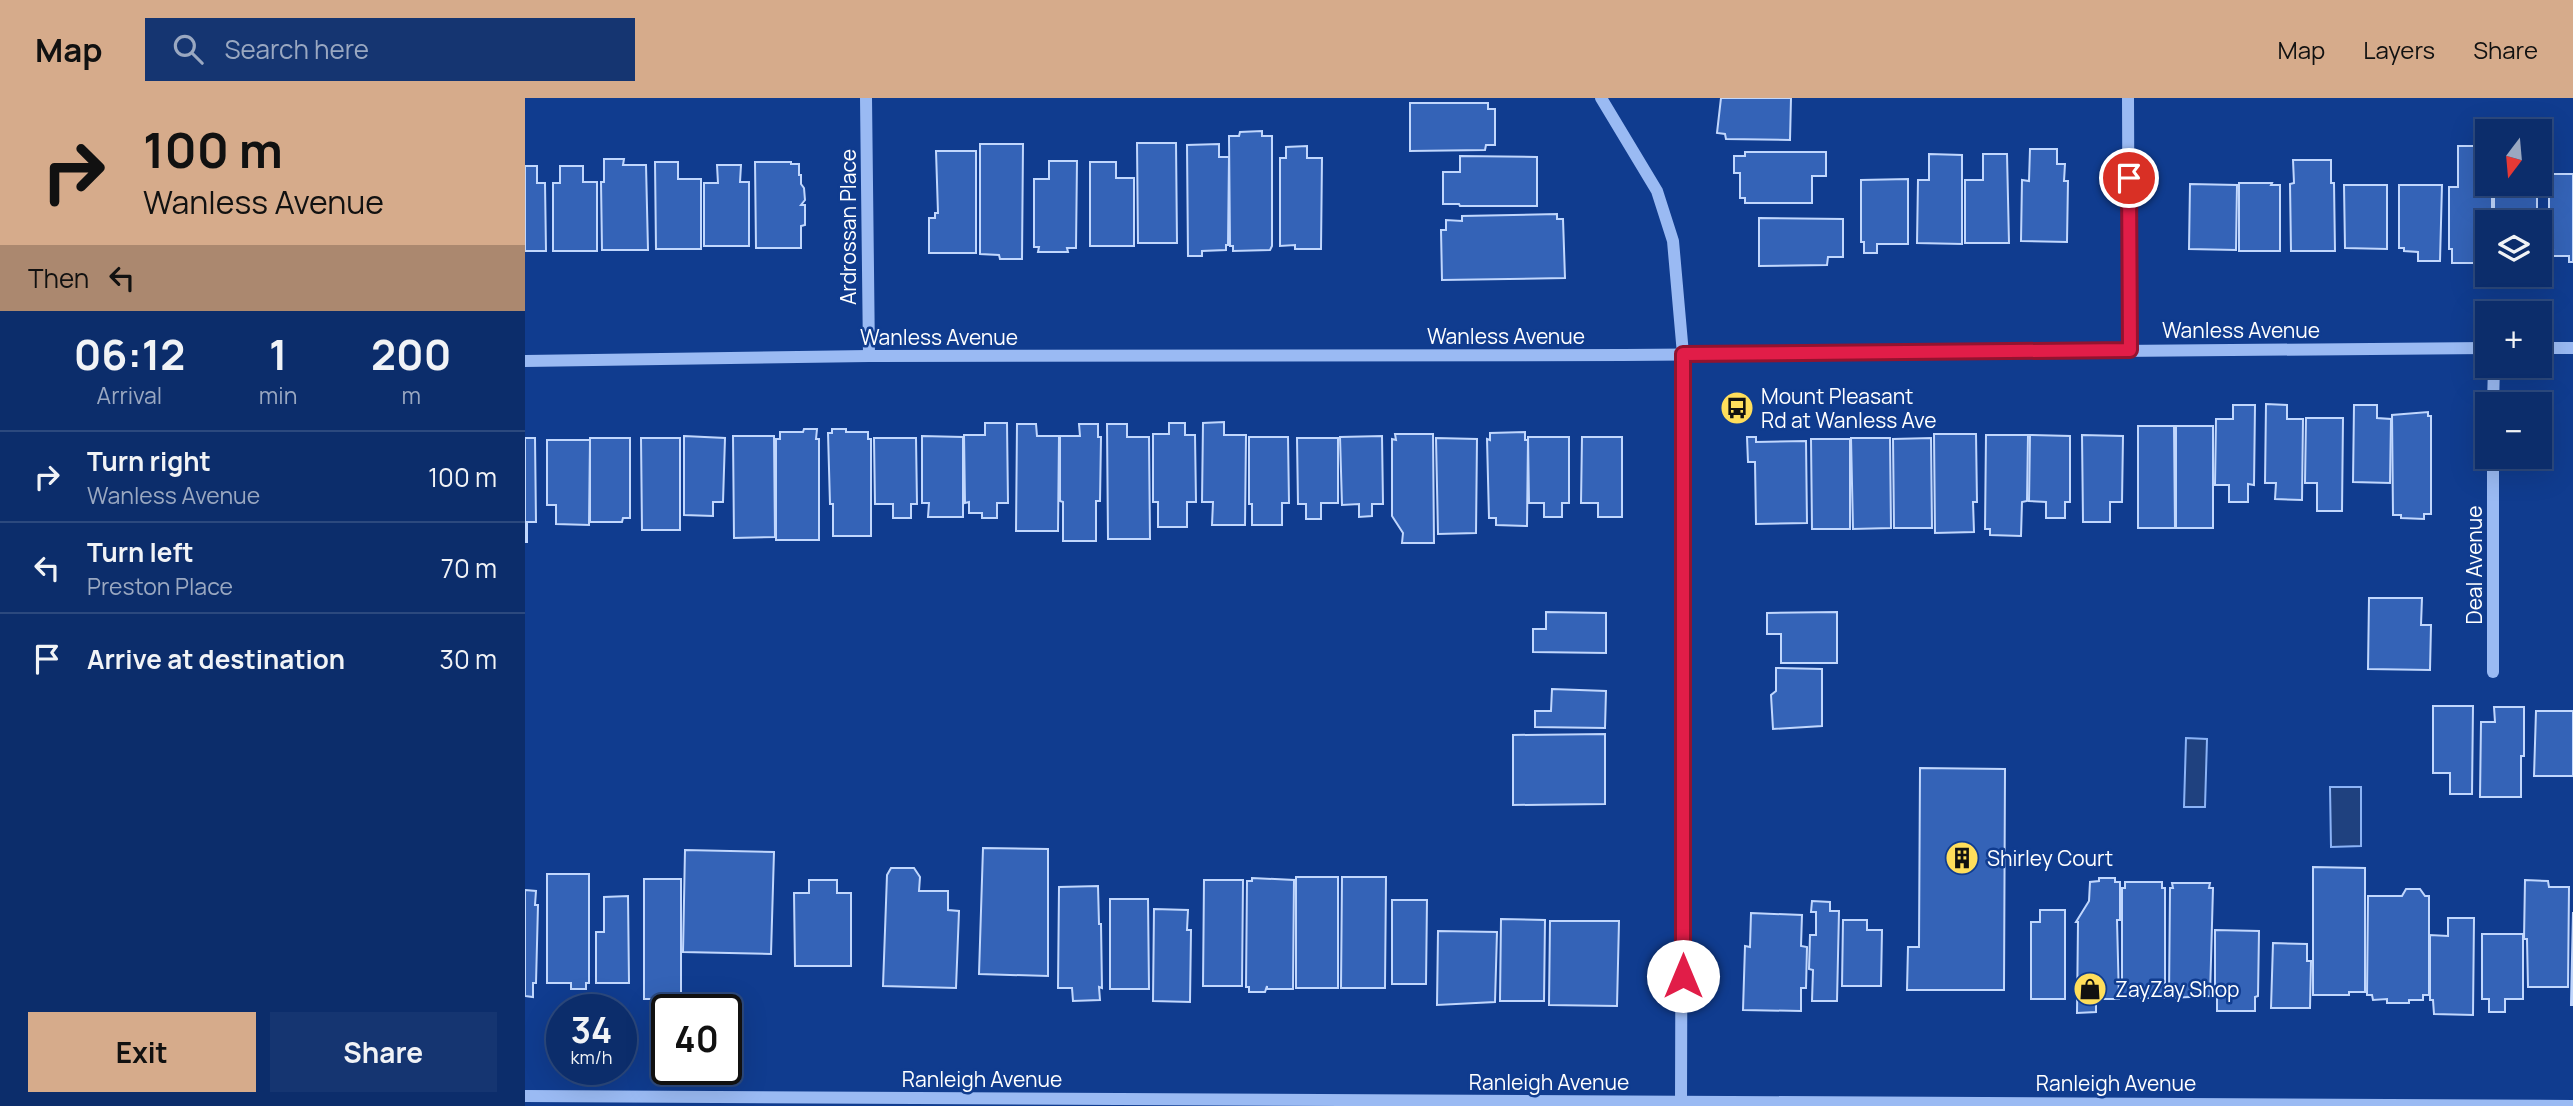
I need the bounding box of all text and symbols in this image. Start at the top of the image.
search box [145,18,635,81]
text: Map [35,27,103,72]
icon: search [169,30,207,68]
text: Search here [225,31,369,67]
text: Map [2278,33,2325,66]
text: Layers [2363,33,2435,66]
text: Share [2473,33,2538,66]
text: 100 m [143,116,283,183]
north arrow [2475,119,2551,196]
map controls [2475,119,2552,469]
icon: right [28,126,119,217]
pin [2099,148,2159,208]
street label: Ardrossan Place [834,149,862,305]
icon: arrive [2110,159,2148,197]
text: Wanless Avenue [143,180,384,224]
button: layers [2475,210,2552,287]
icon: left [103,259,141,297]
text: Then [28,260,89,296]
button: + [2475,301,2552,378]
street label: Wanless Avenue [2162,316,2320,344]
street label: Wanless Avenue [1427,322,1585,350]
street label: Wanless Avenue [860,323,1018,351]
text: 06:12 [74,325,185,383]
text: 1 [269,325,287,383]
text: 200 [371,325,451,383]
text: Arrival [97,379,162,411]
text: min [259,379,297,411]
text: m [401,379,421,411]
place label: Mount Pleasant Rd at Wanless Ave [1761,382,1936,434]
bus stop icon: Mount Pleasant Rd at Wanless Ave [1718,389,1756,427]
button: − [2475,392,2552,469]
text: Turn right [87,443,211,479]
icon: right [28,458,66,496]
text: 100 m [428,459,497,495]
text: Wanless Avenue [87,479,260,511]
street label: Deal Avenue [2460,506,2488,624]
text: Turn left [87,534,194,570]
icon: left [28,549,66,587]
text: 70 m [441,550,497,586]
text: Preston Place [87,570,233,602]
icon: arrive [28,640,66,678]
text: Arrive at destination [87,641,345,677]
text: 30 m [440,641,497,677]
building icon: Shirley Court [1943,839,1981,877]
place label: Shirley Court [1987,844,2113,872]
position arrow [1646,939,1720,1013]
shop icon: ZayZay Shop [2071,970,2109,1008]
place label: ZayZay Shop [2115,975,2240,1003]
speed limit sign: 40 [651,994,742,1085]
text: 34 [571,1006,612,1054]
button: Exit [28,1012,256,1092]
button: Share [270,1012,497,1092]
text: km/h [571,1045,612,1069]
street label: Ranleigh Avenue [902,1065,1062,1093]
street label: Ranleigh Avenue [1469,1068,1629,1096]
street label: Ranleigh Avenue [2036,1069,2196,1097]

